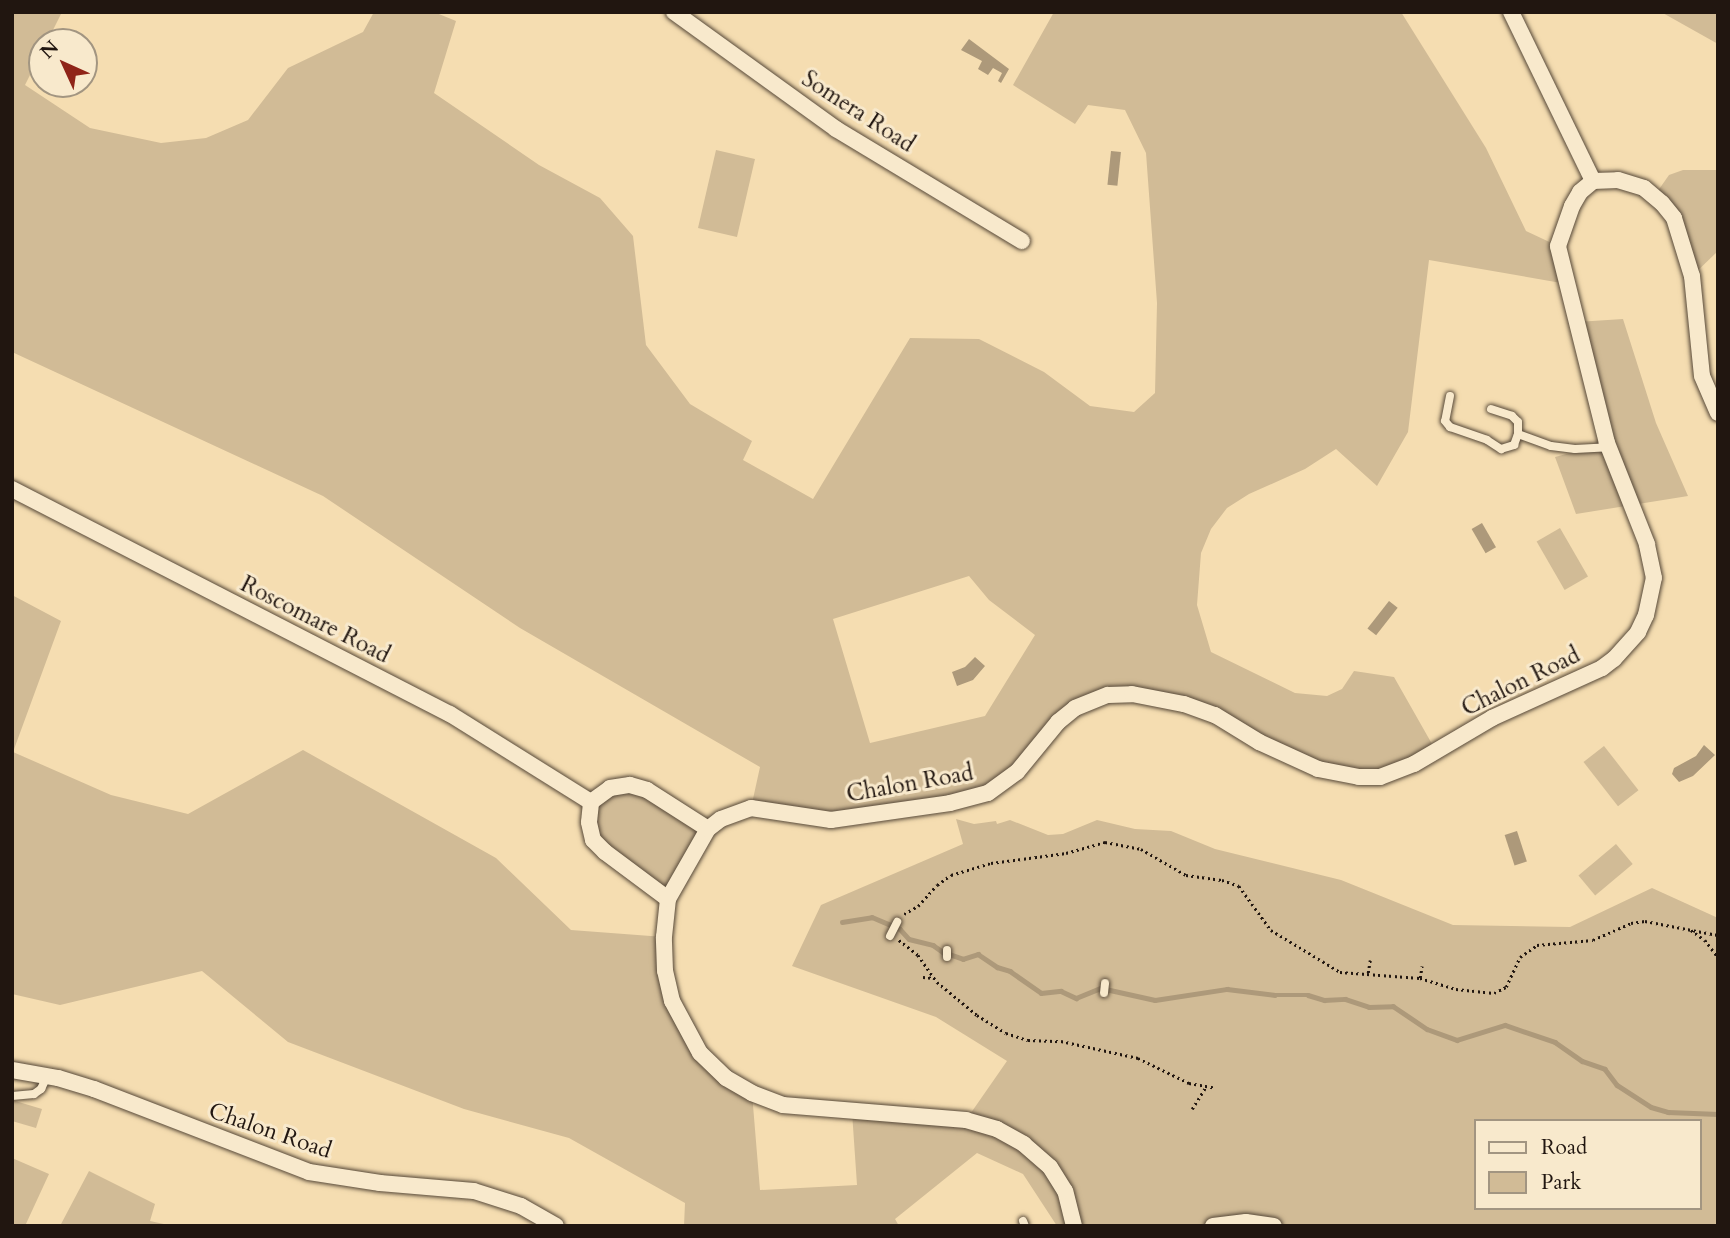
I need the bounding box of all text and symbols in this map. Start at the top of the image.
north arrow [28,28,98,98]
text: N [35,35,65,65]
street label: Somera Road [796,65,920,159]
street label: Roscomare Road [236,570,394,670]
street label: Chalon Road [1457,641,1585,723]
street label: Chalon Road [844,759,976,809]
street label: Chalon Road [205,1097,335,1165]
legend [1474,1119,1702,1210]
text: Road [1541,1133,1587,1162]
text: Park [1541,1168,1581,1197]

